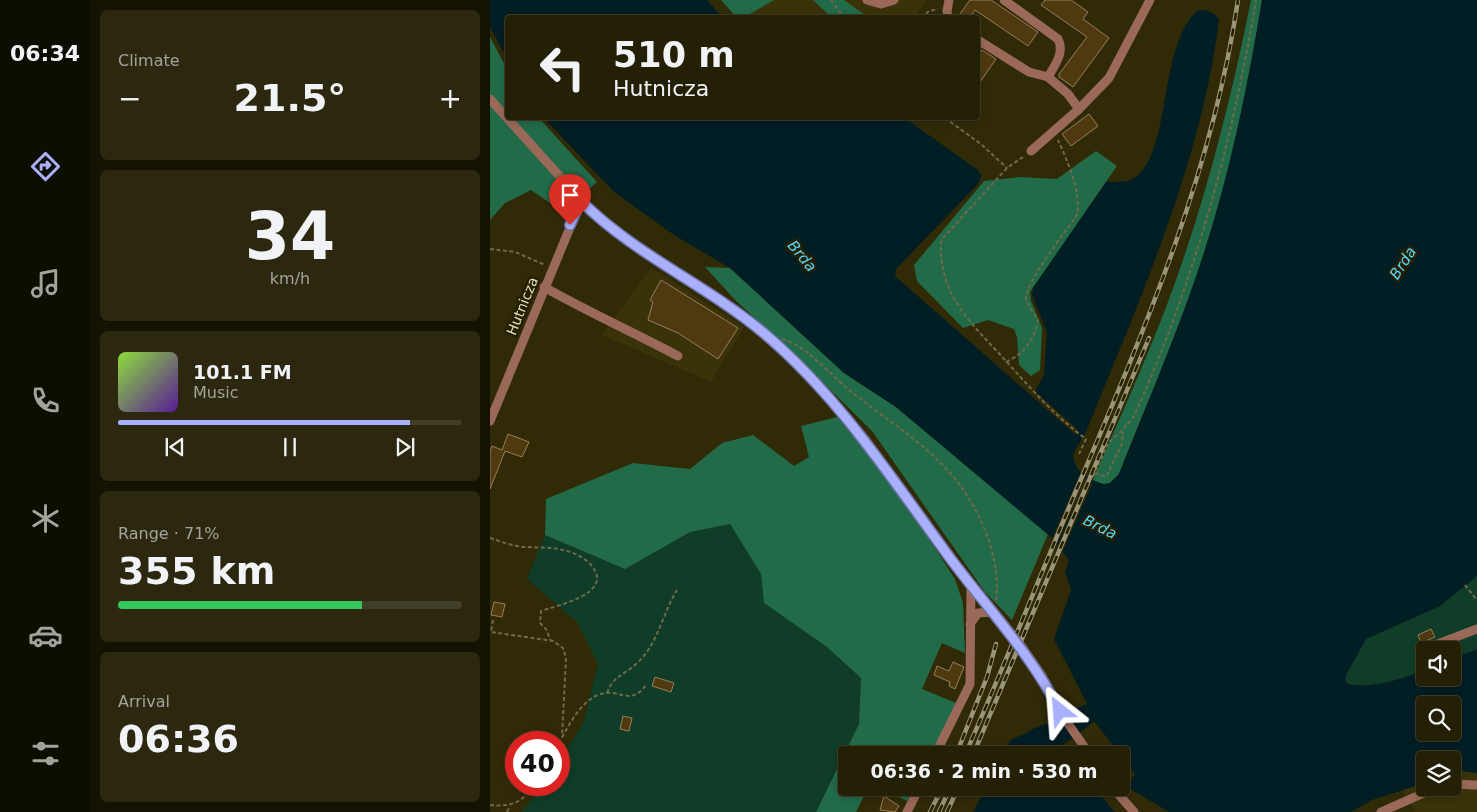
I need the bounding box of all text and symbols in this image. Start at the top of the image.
icon: left [530,35,595,100]
text: 510 m [613,35,735,75]
text: 06:34 [10,41,80,66]
text: Climate [118,51,180,70]
text: 21.5° [234,76,346,120]
text: Hutnicza [613,76,709,101]
text: − [118,82,141,115]
text: + [439,82,462,115]
icon: directions [28,149,63,184]
pin [549,174,591,225]
icon: arrive [556,181,584,209]
text: 34 [245,199,335,274]
water label: Brda [784,237,820,275]
water label: Brda [1386,243,1420,283]
icon: music [28,266,63,301]
text: km/h [270,269,310,288]
street label: Hutnicza [503,275,541,337]
text: 101.1 FM [193,361,292,383]
icon: phone [28,383,63,418]
text: Music [193,383,239,402]
icon: previous [161,433,189,461]
icon: pause [276,433,304,461]
icon: next [391,433,419,461]
icon: climate [28,501,63,536]
water label: Brda [1080,511,1120,543]
text: Range · 71% [118,524,220,543]
text: 355 km [118,549,275,593]
icon: car [28,618,63,653]
map controls [1416,641,1461,796]
button: sound [1416,641,1461,686]
position arrow [1033,684,1085,736]
text: Arrival [118,692,170,711]
button: search [1416,696,1461,741]
text: 06:36 [118,717,239,761]
speed limit sign: 40 [505,731,570,796]
icon: filters [28,736,63,771]
button: layers [1416,751,1461,796]
text: 06:36 · 2 min · 530 m [870,760,1098,782]

